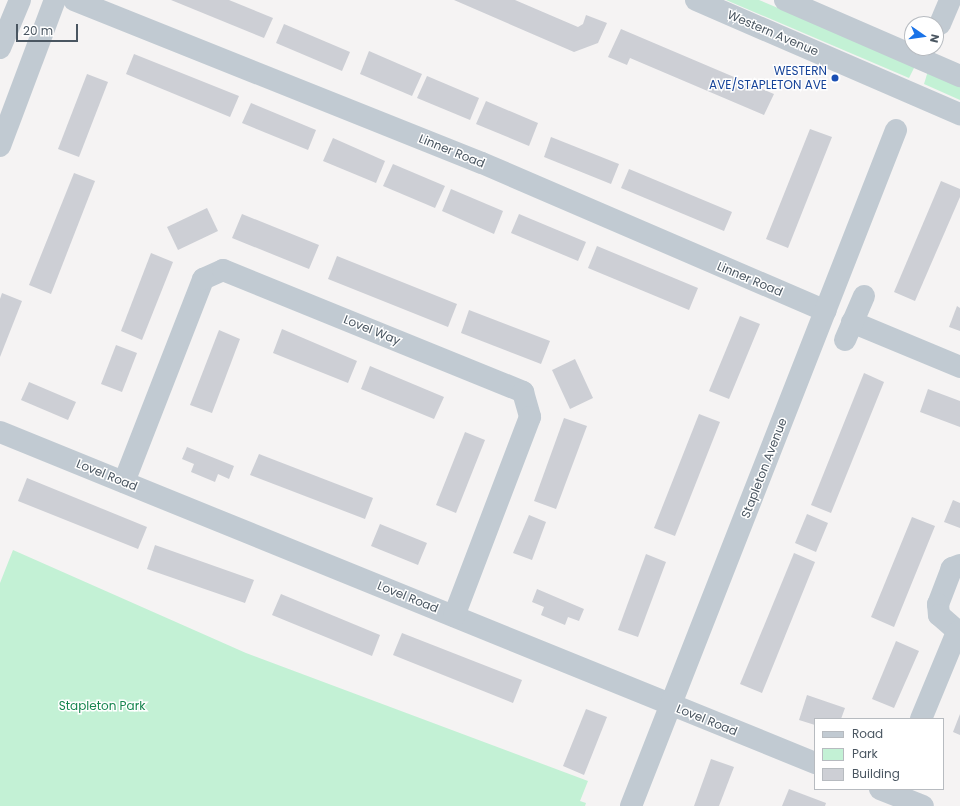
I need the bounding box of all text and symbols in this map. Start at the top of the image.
street label: Western Avenue [725,7,821,59]
scale bar [18,16,80,42]
north arrow [904,16,944,56]
text: 20 m [23,22,53,39]
text: N [926,33,943,44]
place label: WESTERN AVE/STAPLETON AVE [709,64,827,92]
marker: WESTERN AVE/STAPLETON AVE [830,73,840,83]
street label: Linner Road [417,131,487,171]
street label: Linner Road [715,259,785,299]
street label: Lovel Way [342,312,402,348]
street label: Stapleton Avenue [738,416,790,520]
street label: Lovel Road [74,456,140,494]
street label: Lovel Road [375,578,441,616]
park label: Stapleton Park [59,699,145,713]
street label: Lovel Road [674,701,740,739]
legend [814,718,944,790]
text: Road [852,725,883,742]
text: Park [852,745,878,762]
text: Building [852,765,900,782]

